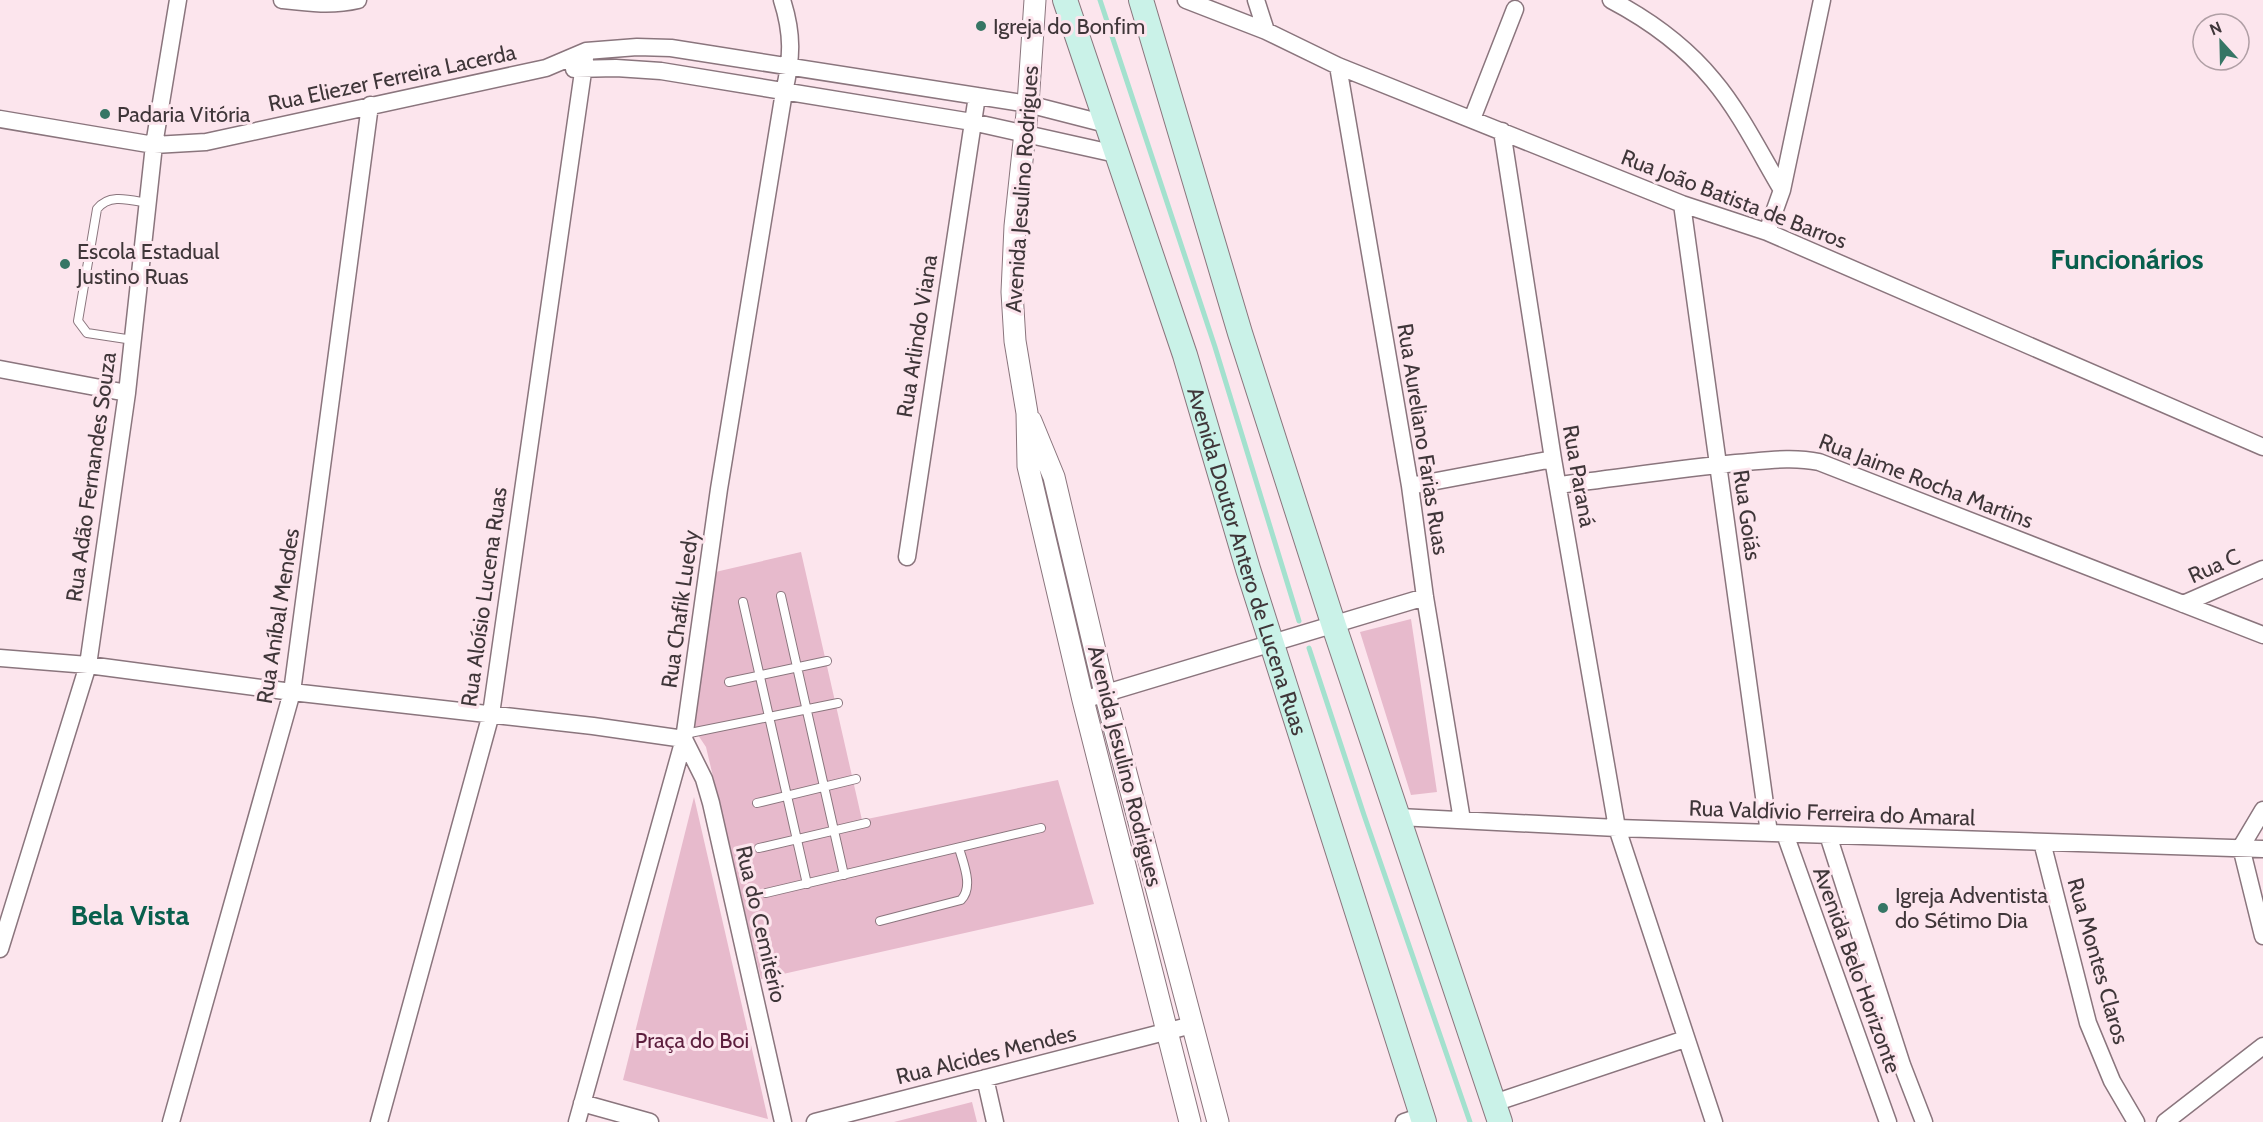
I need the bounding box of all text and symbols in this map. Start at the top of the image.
north arrow [2191,12,2251,72]
place label: Igreja do Bonfim [993,13,1145,40]
text: N [2207,18,2224,39]
marker: Igreja do Bonfim [974,19,988,33]
street label: Rua Eliezer Ferreira Lacerda [266,38,519,117]
street label: Avenida Jesulino Rodrigues [1000,65,1044,313]
place label: Padaria Vitória [117,101,251,128]
marker: Padaria Vitória [98,107,112,121]
street label: Rua João Batista de Barros [1617,143,1851,255]
place label: Escola Estadual Justino Ruas [76,238,220,290]
district label: Funcionários [2050,242,2204,276]
street label: Rua Arlindo Viana [891,252,943,419]
marker: Escola Estadual Justino Ruas [58,257,72,271]
street label: Rua Aureliano Farias Ruas [1391,321,1455,557]
street label: Rua Adão Fernandes Souza [60,350,122,604]
street label: Avenida Doutor Antero de Lucena Ruas [1182,384,1313,738]
street label: Rua Paraná [1557,423,1601,530]
street label: Rua Jaime Rocha Martins [1815,428,2037,534]
street label: Rua Goiás [1727,468,1767,562]
street label: Rua Aloísio Lucena Ruas [455,485,513,709]
street label: Rua Aníbal Mendes [251,526,305,706]
street label: Rua Chafik Luedy [656,528,704,690]
street label: Rua C [2184,543,2244,589]
street label: Avenida Jesulino Rodrigues [1082,643,1168,889]
street label: Rua Valdívio Ferreira do Amaral [1688,795,1976,832]
street label: Rua do Cemitério [730,843,792,1005]
street label: Avenida Belo Horizonte [1807,863,1907,1077]
street label: Rua Montes Claros [2061,875,2135,1047]
place label: Igreja Adventista do Sétimo Dia [1895,882,2048,934]
district label: Bela Vista [71,898,189,932]
marker: Igreja Adventista do Sétimo Dia [1876,901,1890,915]
street label: Rua Alcides Mendes [893,1020,1079,1090]
park label: Praça do Boi [635,1027,749,1054]

